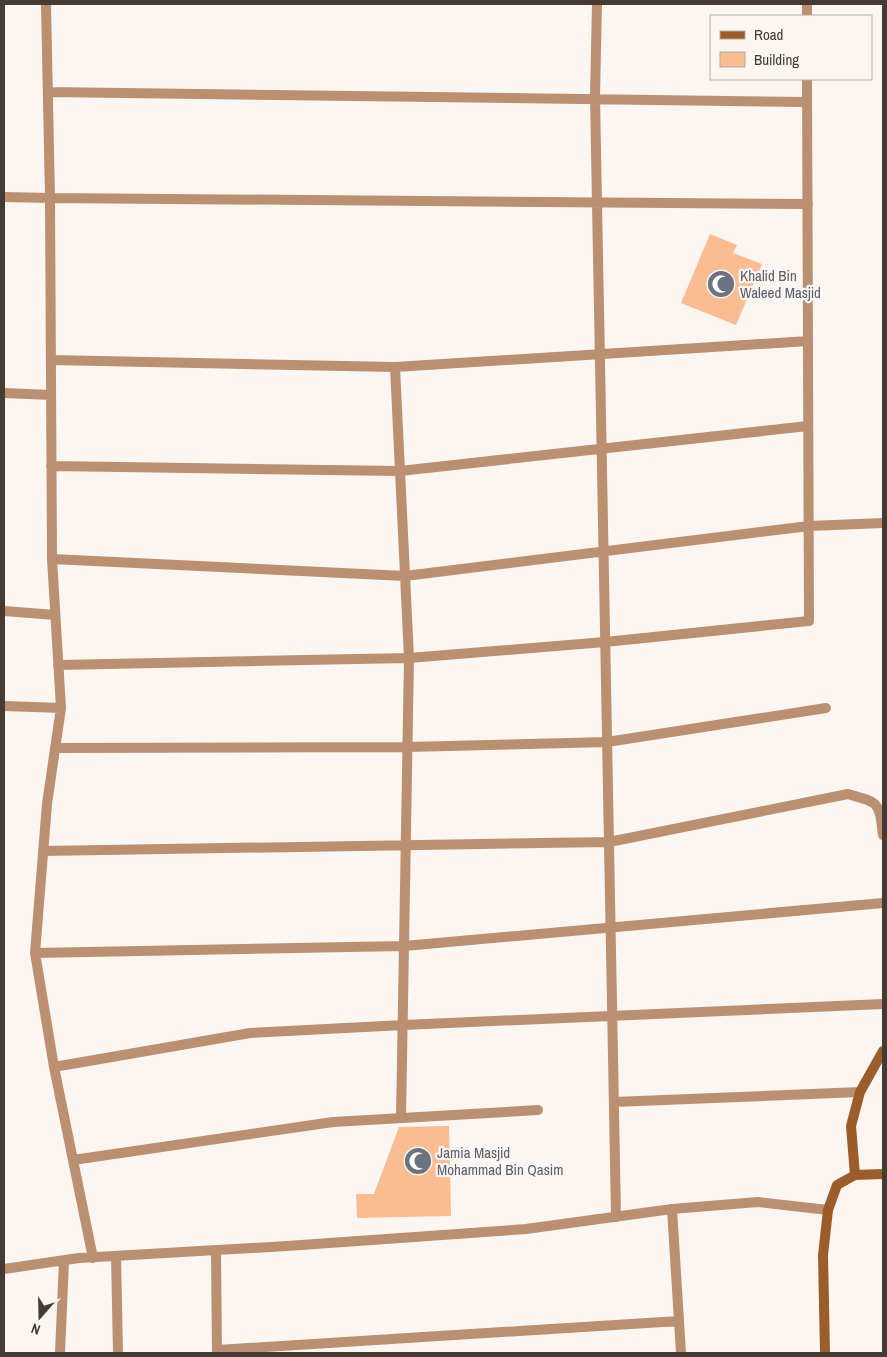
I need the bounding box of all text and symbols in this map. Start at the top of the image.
legend [710,15,872,80]
text: Road [754,24,783,45]
text: Building [754,49,799,70]
place label: Khalid Bin Waleed Masjid [740,265,821,303]
mosque icon: Khalid Bin Waleed Masjid [706,269,736,299]
place label: Jamia Masjid Mohammad Bin Qasim [437,1142,563,1180]
mosque icon: Jamia Masjid Mohammad Bin Qasim [403,1146,433,1176]
north arrow [15,1292,65,1342]
text: N [29,1319,43,1339]

